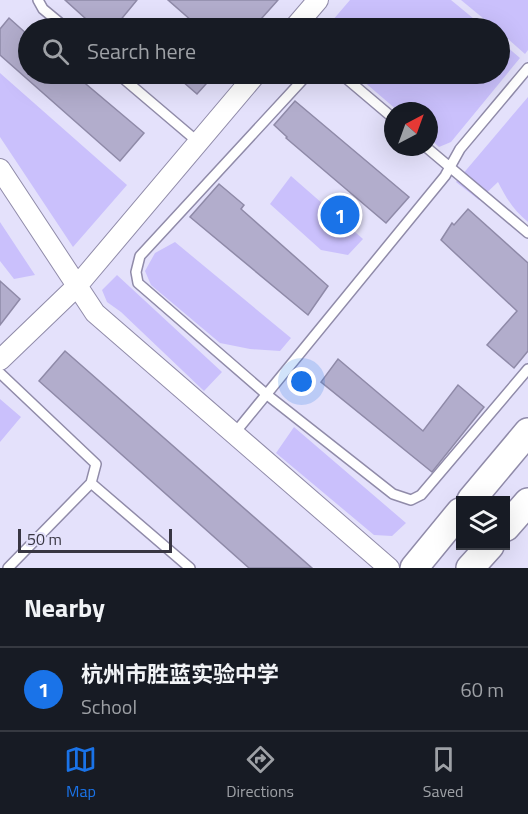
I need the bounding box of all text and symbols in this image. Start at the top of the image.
search box [18,18,510,84]
text: Search here [87,34,196,68]
icon: search [39,35,72,68]
north arrow [384,102,438,156]
pin: 1 [320,192,360,238]
your location [287,367,316,396]
map controls [456,496,510,550]
button: layers [456,496,510,550]
scale bar [18,526,172,554]
text: 50 m [27,527,62,551]
text: Nearby [24,588,105,627]
text: 杭州市胜蓝实验中学 [81,657,279,691]
text: 1 [38,674,49,705]
text: 60 m [460,674,504,705]
text: School [81,691,137,722]
tab: Map [64,743,97,803]
tab: Directions [226,743,294,803]
tab: Saved [423,743,464,803]

